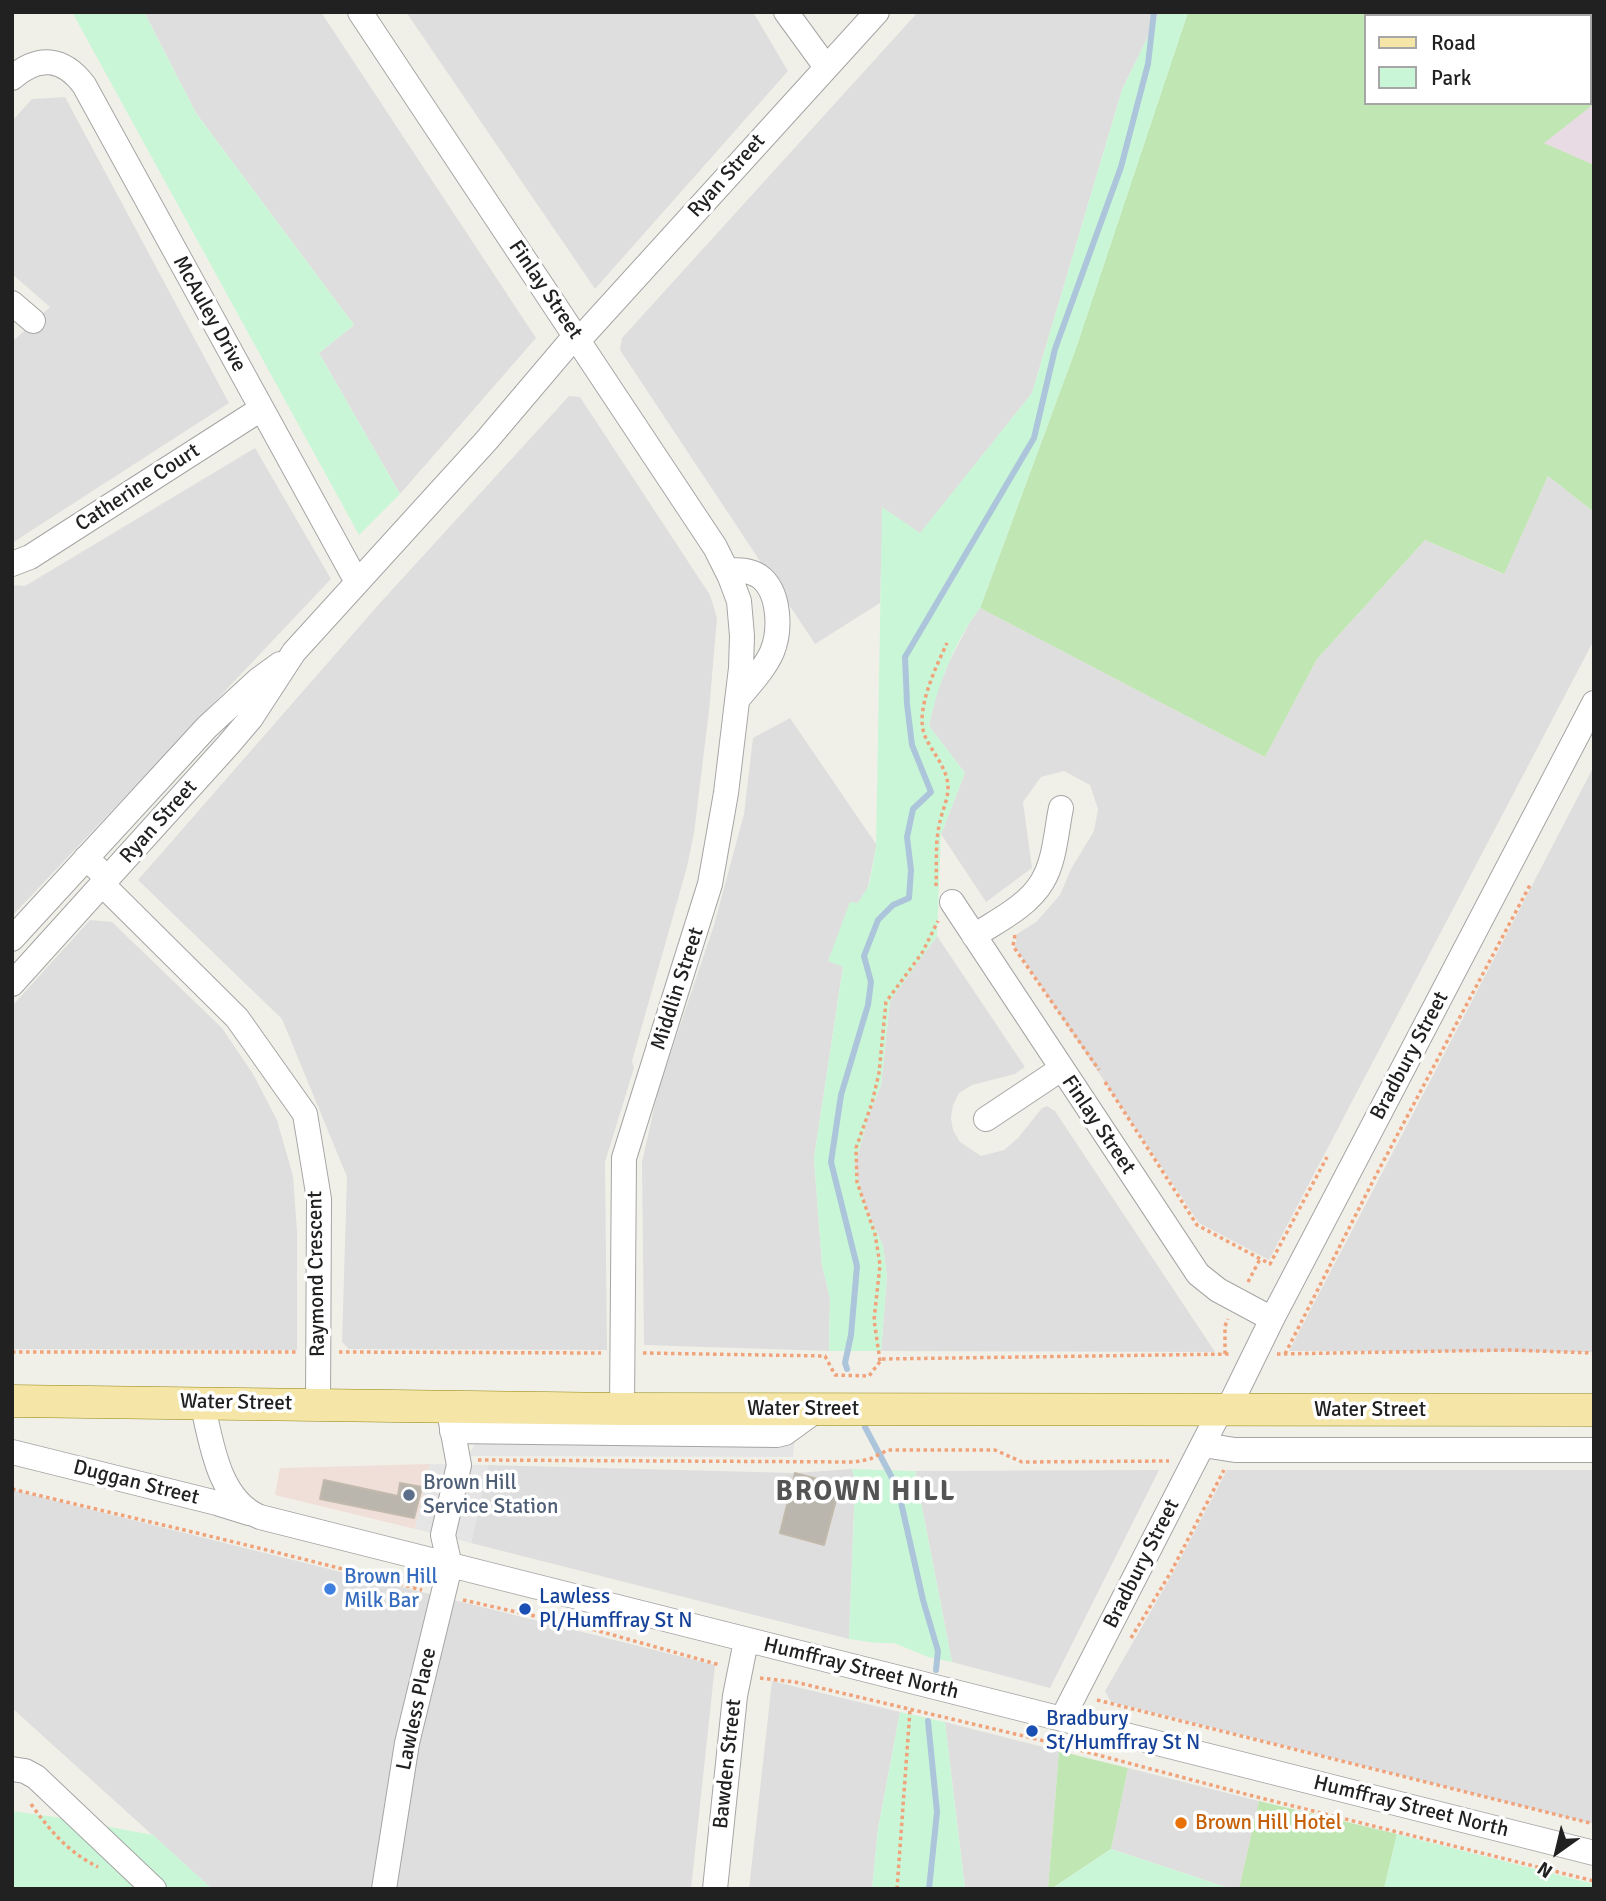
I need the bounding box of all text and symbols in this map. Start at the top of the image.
legend [1364,14,1592,105]
text: Road [1431,30,1476,56]
text: Park [1431,65,1471,91]
street label: Ryan Street [683,129,771,223]
street label: Finlay Street [503,236,587,344]
street label: McAuley Drive [167,252,251,376]
street label: Catherine Court [71,438,205,538]
street label: Ryan Street [115,775,203,869]
street label: Middlin Street [646,924,710,1054]
street label: Bradbury Street [1366,988,1454,1124]
street label: Finlay Street [1056,1071,1140,1179]
street label: Raymond Crescent [303,1191,331,1357]
street label: Water Street [180,1389,292,1417]
street label: Water Street [747,1396,859,1422]
street label: Water Street [1314,1397,1426,1423]
street label: Duggan Street [71,1455,201,1511]
place label: Brown Hill Service Station [423,1470,558,1520]
district label: BROWN HILL [777,1476,955,1510]
marker: Brown Hill Service Station [401,1487,417,1503]
street label: Bradbury Street [1099,1495,1185,1633]
place label: Brown Hill Milk Bar [344,1564,438,1614]
marker: Brown Hill Milk Bar [322,1581,338,1597]
place label: Lawless Pl/Humffray St N [539,1584,692,1634]
marker: Lawless Pl/Humffray St N [517,1601,533,1617]
street label: Humffray Street North [761,1633,961,1705]
street label: Lawless Place [392,1645,442,1773]
street label: Bawden Street [709,1698,747,1830]
place label: Bradbury St/Humffray St N [1046,1706,1200,1756]
marker: Bradbury St/Humffray St N [1024,1723,1040,1739]
street label: Humffray Street North [1311,1771,1511,1843]
place label: Brown Hill Hotel [1195,1810,1342,1836]
marker: Brown Hill Hotel [1173,1815,1189,1831]
north arrow [1522,1817,1592,1887]
text: N [1533,1856,1557,1883]

